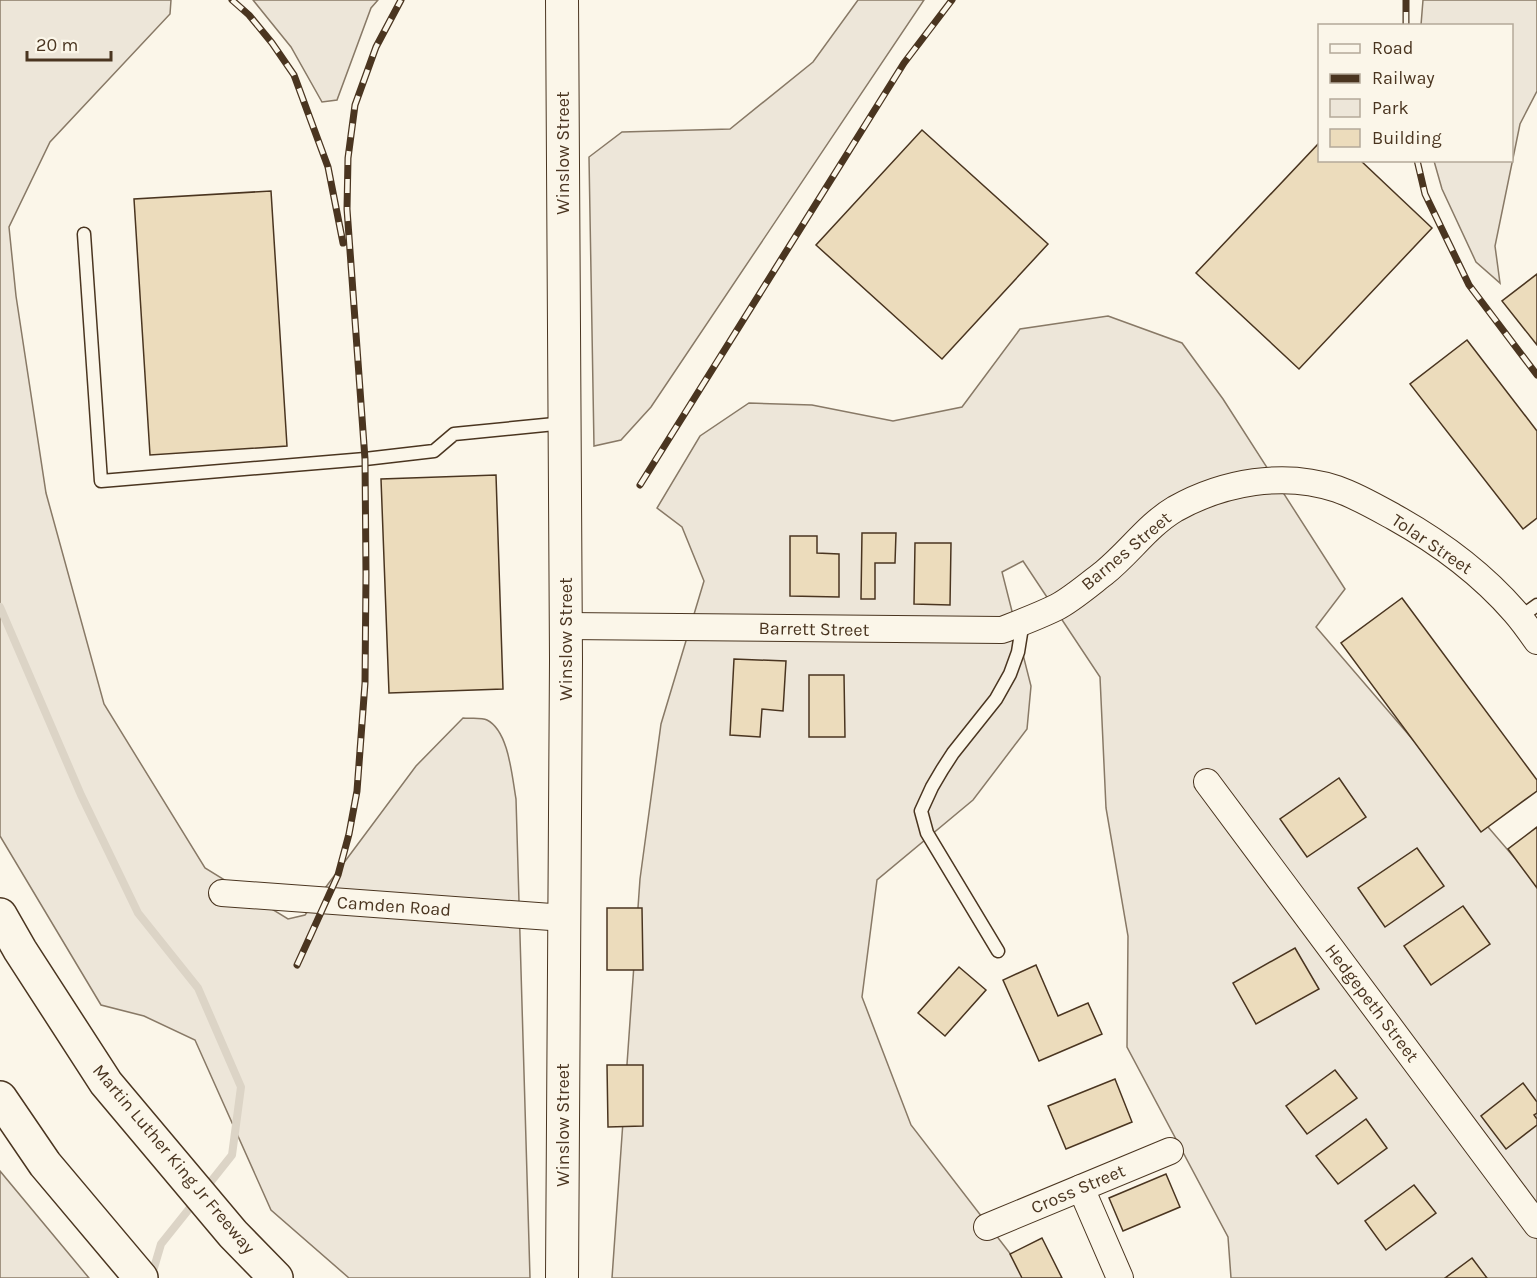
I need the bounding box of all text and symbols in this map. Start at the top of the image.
scale bar [27,24,111,62]
legend [1318,24,1513,162]
text: 20 m [36,34,78,56]
text: Road [1372,37,1413,59]
text: Railway [1372,67,1435,89]
street label: Winslow Street [552,91,574,215]
text: Park [1372,97,1409,119]
text: Building [1372,127,1442,149]
street label: Barnes Street [1076,507,1176,595]
street label: Tolar Street [1387,509,1477,579]
street label: Winslow Street [555,577,577,701]
street label: Barrett Street [759,617,870,641]
street label: Camden Road [336,891,452,921]
street label: Hedgepeth Street [1320,940,1424,1067]
street label: Martin Luther King Jr Freeway [88,1060,260,1259]
street label: Winslow Street [552,1063,574,1187]
street label: Cross Street [1028,1159,1129,1219]

